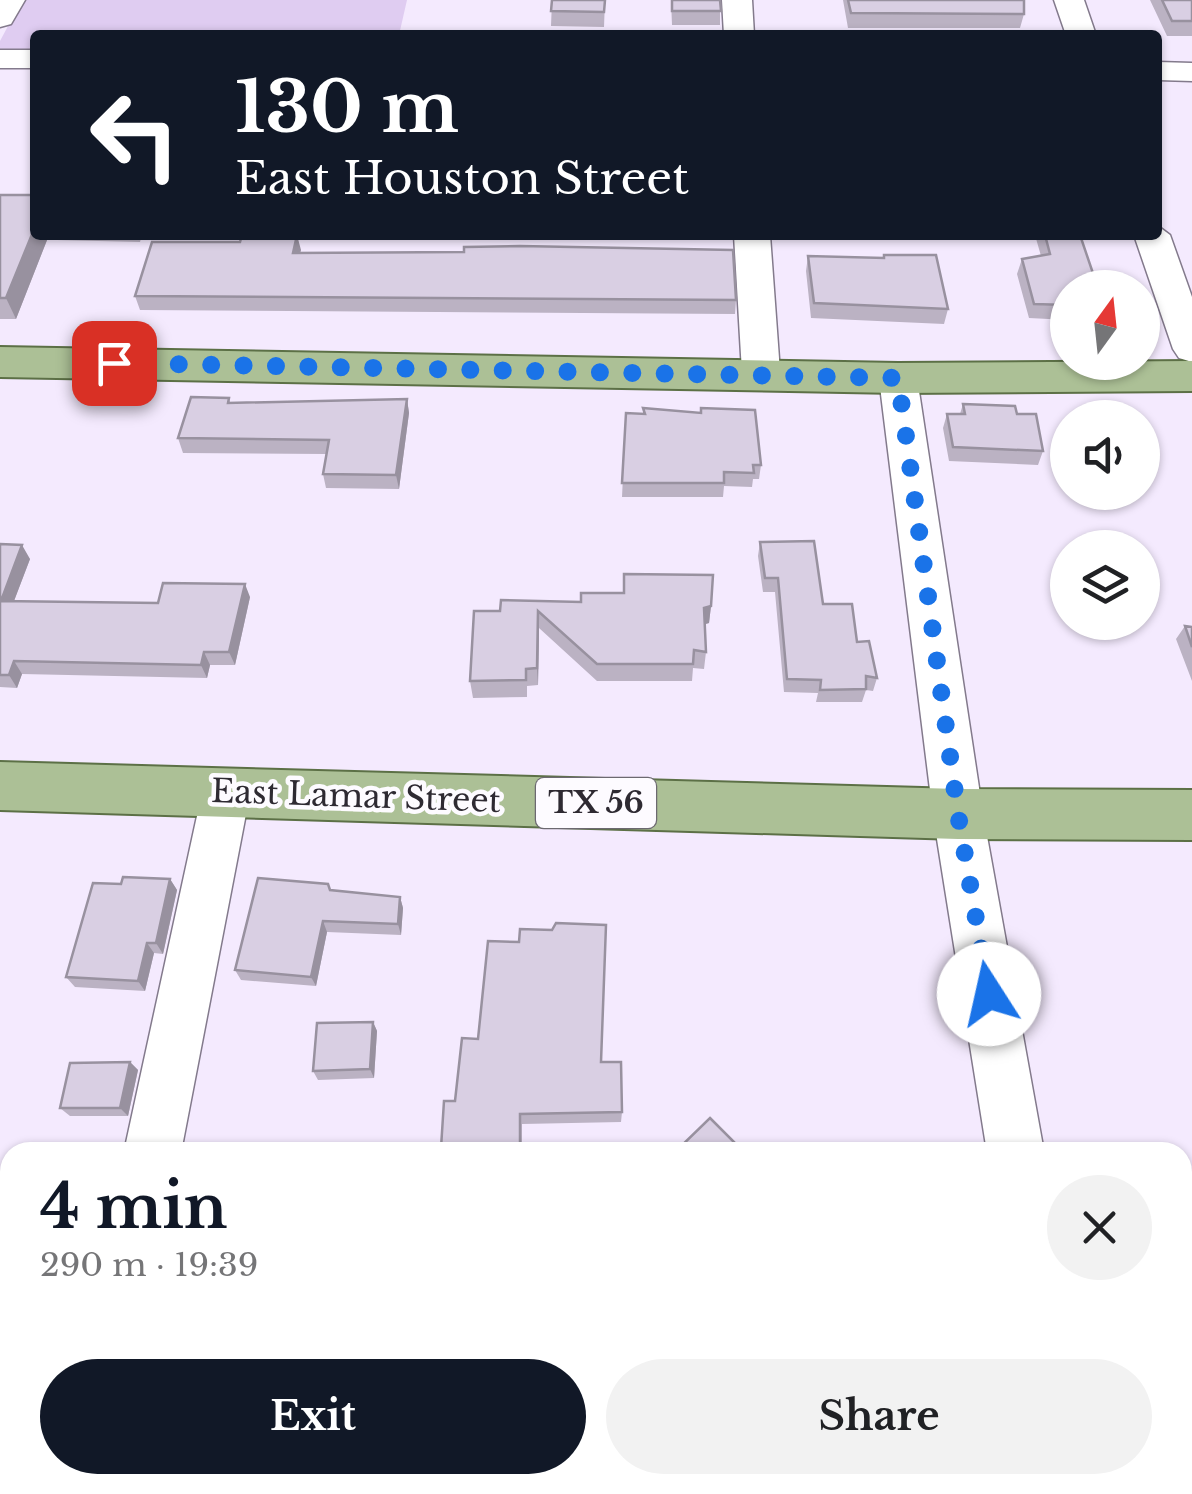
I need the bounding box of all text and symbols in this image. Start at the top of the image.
text: 130 m [235,64,459,151]
icon: left [70,70,200,200]
text: East Houston Street [235,150,689,206]
north arrow [1050,270,1160,380]
map controls [1050,270,1160,640]
pin [72,321,157,406]
icon: arrive [87,336,142,391]
button: sound [1050,400,1160,510]
button: layers [1050,530,1160,640]
street label: East Lamar Street [211,771,501,821]
road number: TX 56 [536,778,656,828]
position arrow [937,942,1041,1046]
text: 4 min [40,1170,227,1244]
button: close [1047,1175,1152,1280]
text: 290 m · 19:39 [40,1245,258,1285]
button: Exit [40,1359,586,1474]
button: Share [606,1359,1152,1474]

